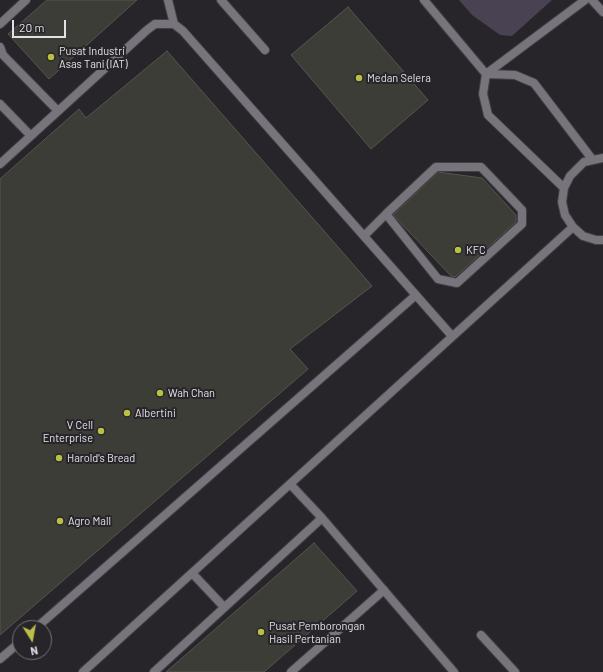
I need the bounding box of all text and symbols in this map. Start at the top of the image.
scale bar [14,12,68,38]
text: 20 m [19,20,45,34]
place label: Pusat Industri Asas Tani (IAT) [59,44,128,70]
marker: Pusat Industri Asas Tani (IAT) [46,52,56,62]
place label: Medan Selera [367,71,431,85]
marker: Medan Selera [354,73,364,83]
place label: KFC [466,243,486,257]
marker: KFC [453,245,463,255]
place label: Wah Chan [168,386,215,400]
marker: Wah Chan [155,388,165,398]
place label: Albertini [135,406,176,420]
marker: Albertini [122,408,132,418]
place label: V Cell Enterprise [43,418,93,444]
marker: V Cell Enterprise [96,426,106,436]
place label: Harold's Bread [67,451,135,465]
marker: Harold's Bread [54,453,64,463]
place label: Agro Mall [68,514,111,528]
marker: Agro Mall [55,516,65,526]
place label: Pusat Pemborongan Hasil Pertanian [269,619,365,645]
north arrow [12,620,52,660]
marker: Pusat Pemborongan Hasil Pertanian [256,627,266,637]
text: N [29,644,39,658]

